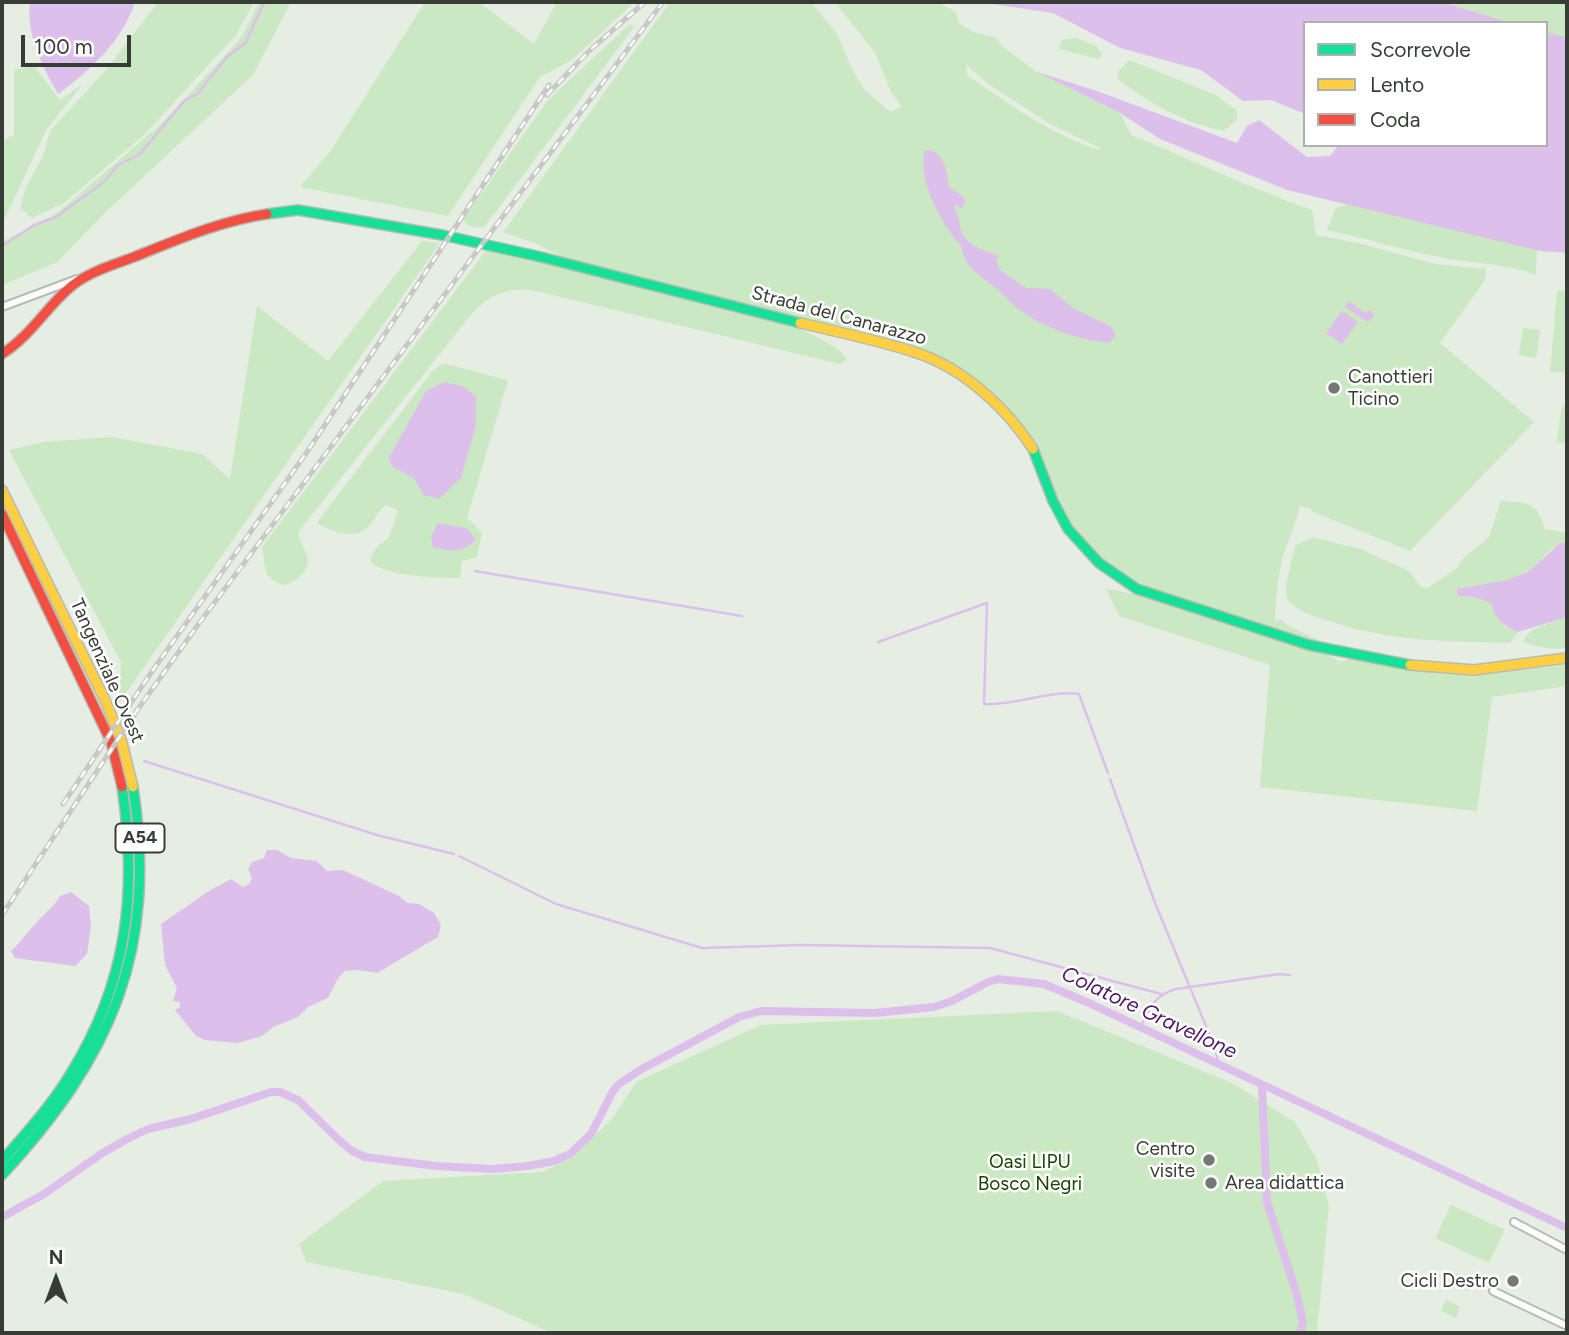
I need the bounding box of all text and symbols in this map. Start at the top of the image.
scale bar [24,21,135,65]
legend [1303,21,1548,147]
text: 100 m [34,34,93,59]
text: Scorrevole [1370,37,1471,62]
text: Lento [1370,72,1424,97]
text: Coda [1370,107,1420,132]
street label: Strada del Canarazzo [749,282,929,350]
place label: Canottieri Ticino [1348,366,1433,410]
marker: Canottieri Ticino [1326,380,1342,396]
street label: Tangenziale Ovest [65,595,149,747]
road number: A54 [116,824,164,852]
water label: Colatore Gravellone [1057,961,1241,1065]
place label: Centro visite [1136,1138,1195,1182]
park label: Oasi LIPU Bosco Negri [978,1151,1082,1195]
marker: Centro visite [1201,1152,1217,1168]
place label: Area didattica [1225,1172,1344,1194]
marker: Area didattica [1203,1175,1219,1191]
north arrow [21,1244,91,1314]
text: N [49,1246,63,1269]
place label: Cicli Destro [1400,1270,1499,1292]
marker: Cicli Destro [1505,1273,1521,1289]

